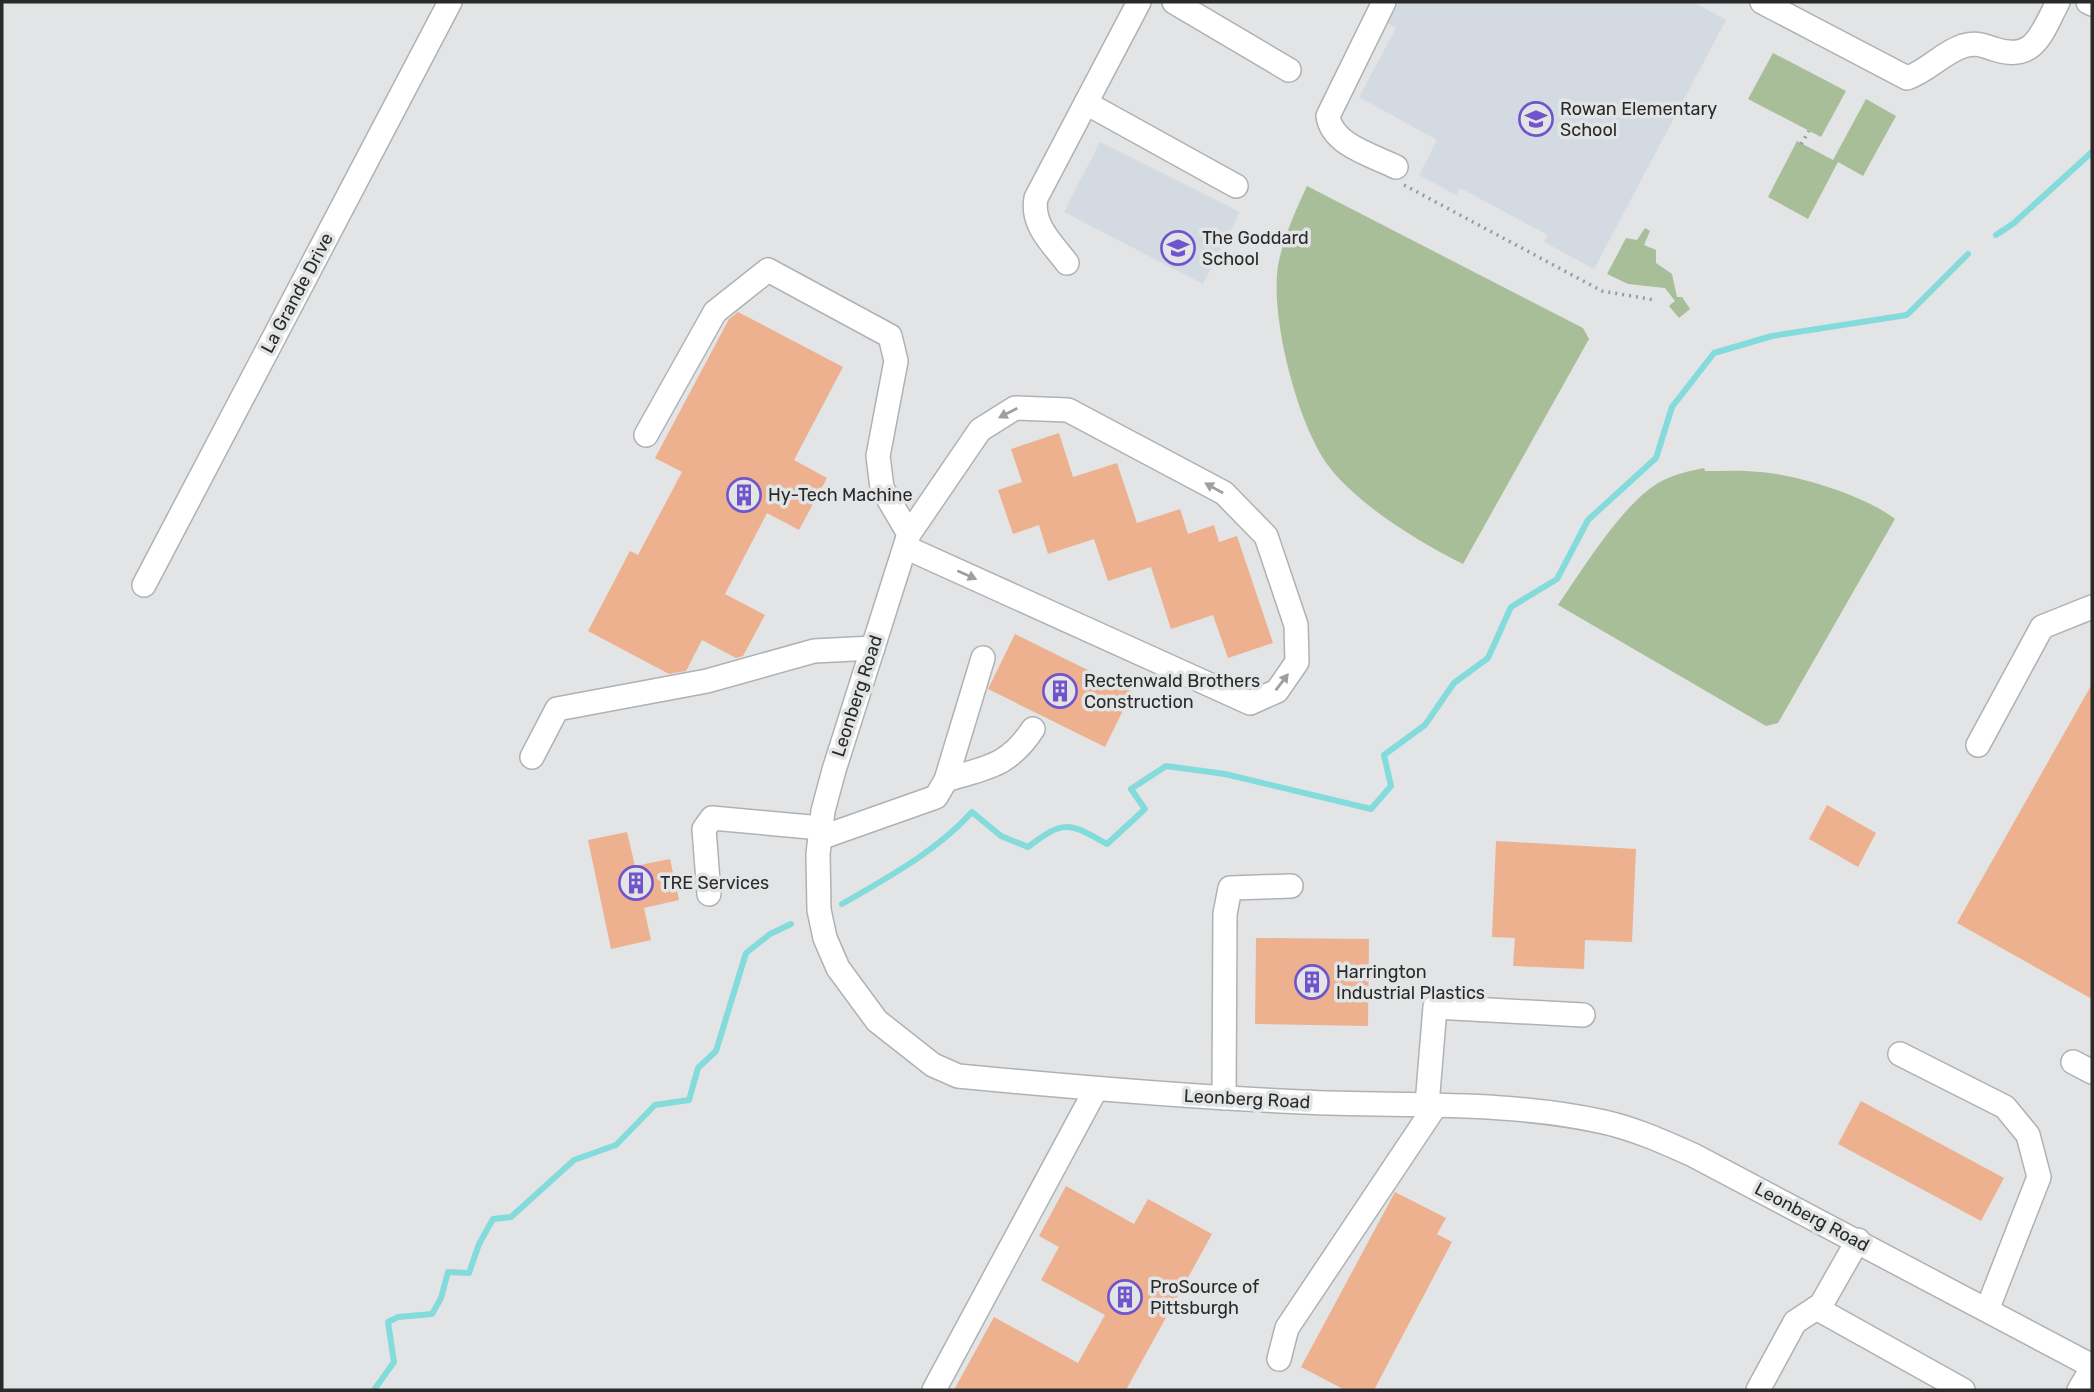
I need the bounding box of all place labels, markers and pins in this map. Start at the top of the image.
place label: Rowan Elementary School [1560,98,1717,141]
school or university icon: Rowan Elementary School [1517,100,1555,138]
place label: The Goddard School [1202,227,1309,270]
school or university icon: The Goddard School [1159,229,1197,267]
building icon: Hy-Tech Machine [725,476,763,514]
place label: Hy-Tech Machine [768,484,913,506]
place label: Rectenwald Brothers Construction [1084,670,1260,713]
building icon: Rectenwald Brothers Construction [1041,672,1079,710]
building icon: TRE Services [617,864,655,902]
place label: TRE Services [660,872,769,894]
place label: Harrington Industrial Plastics [1336,961,1485,1004]
building icon: Harrington Industrial Plastics [1293,963,1331,1001]
place label: ProSource of Pittsburgh [1150,1276,1259,1319]
building icon: ProSource of Pittsburgh [1106,1278,1144,1316]

